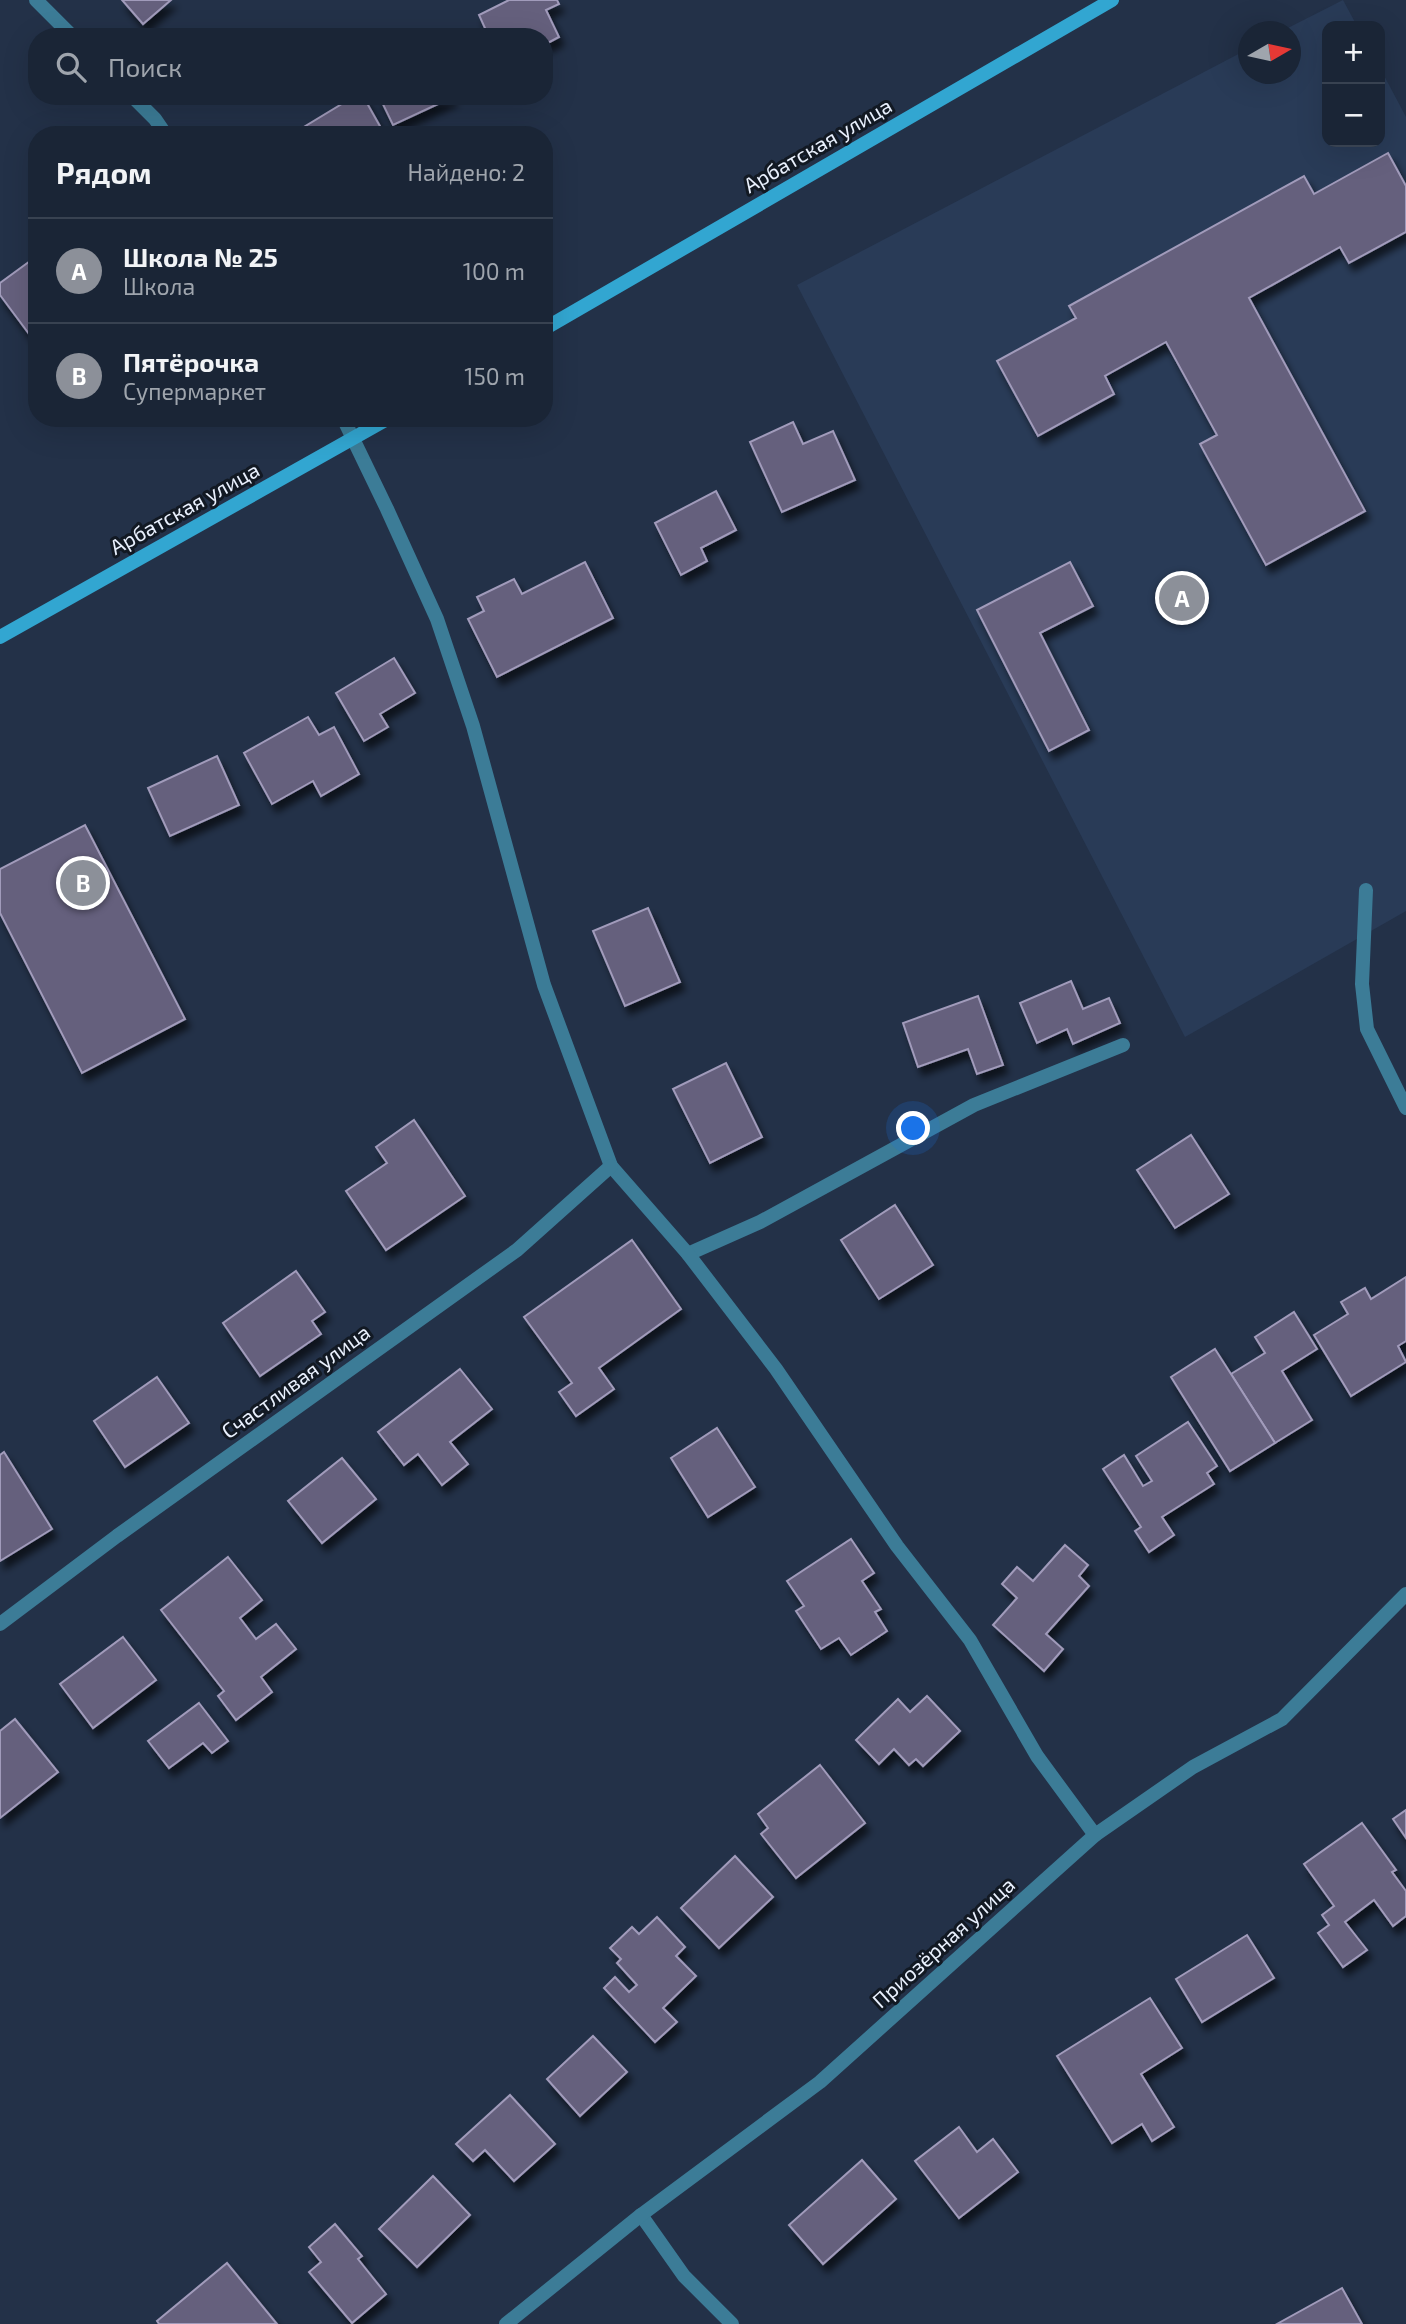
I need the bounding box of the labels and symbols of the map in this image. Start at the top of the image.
north arrow [1238,21,1301,84]
street label: Арбатская улица [739,92,896,198]
street label: Арбатская улица [105,456,264,560]
pin: A [1159,572,1205,624]
pin: B [60,857,106,909]
your location [896,1111,930,1145]
street label: Счастливая улица [216,1319,375,1444]
street label: Приозёрная улица [867,1871,1020,2013]

